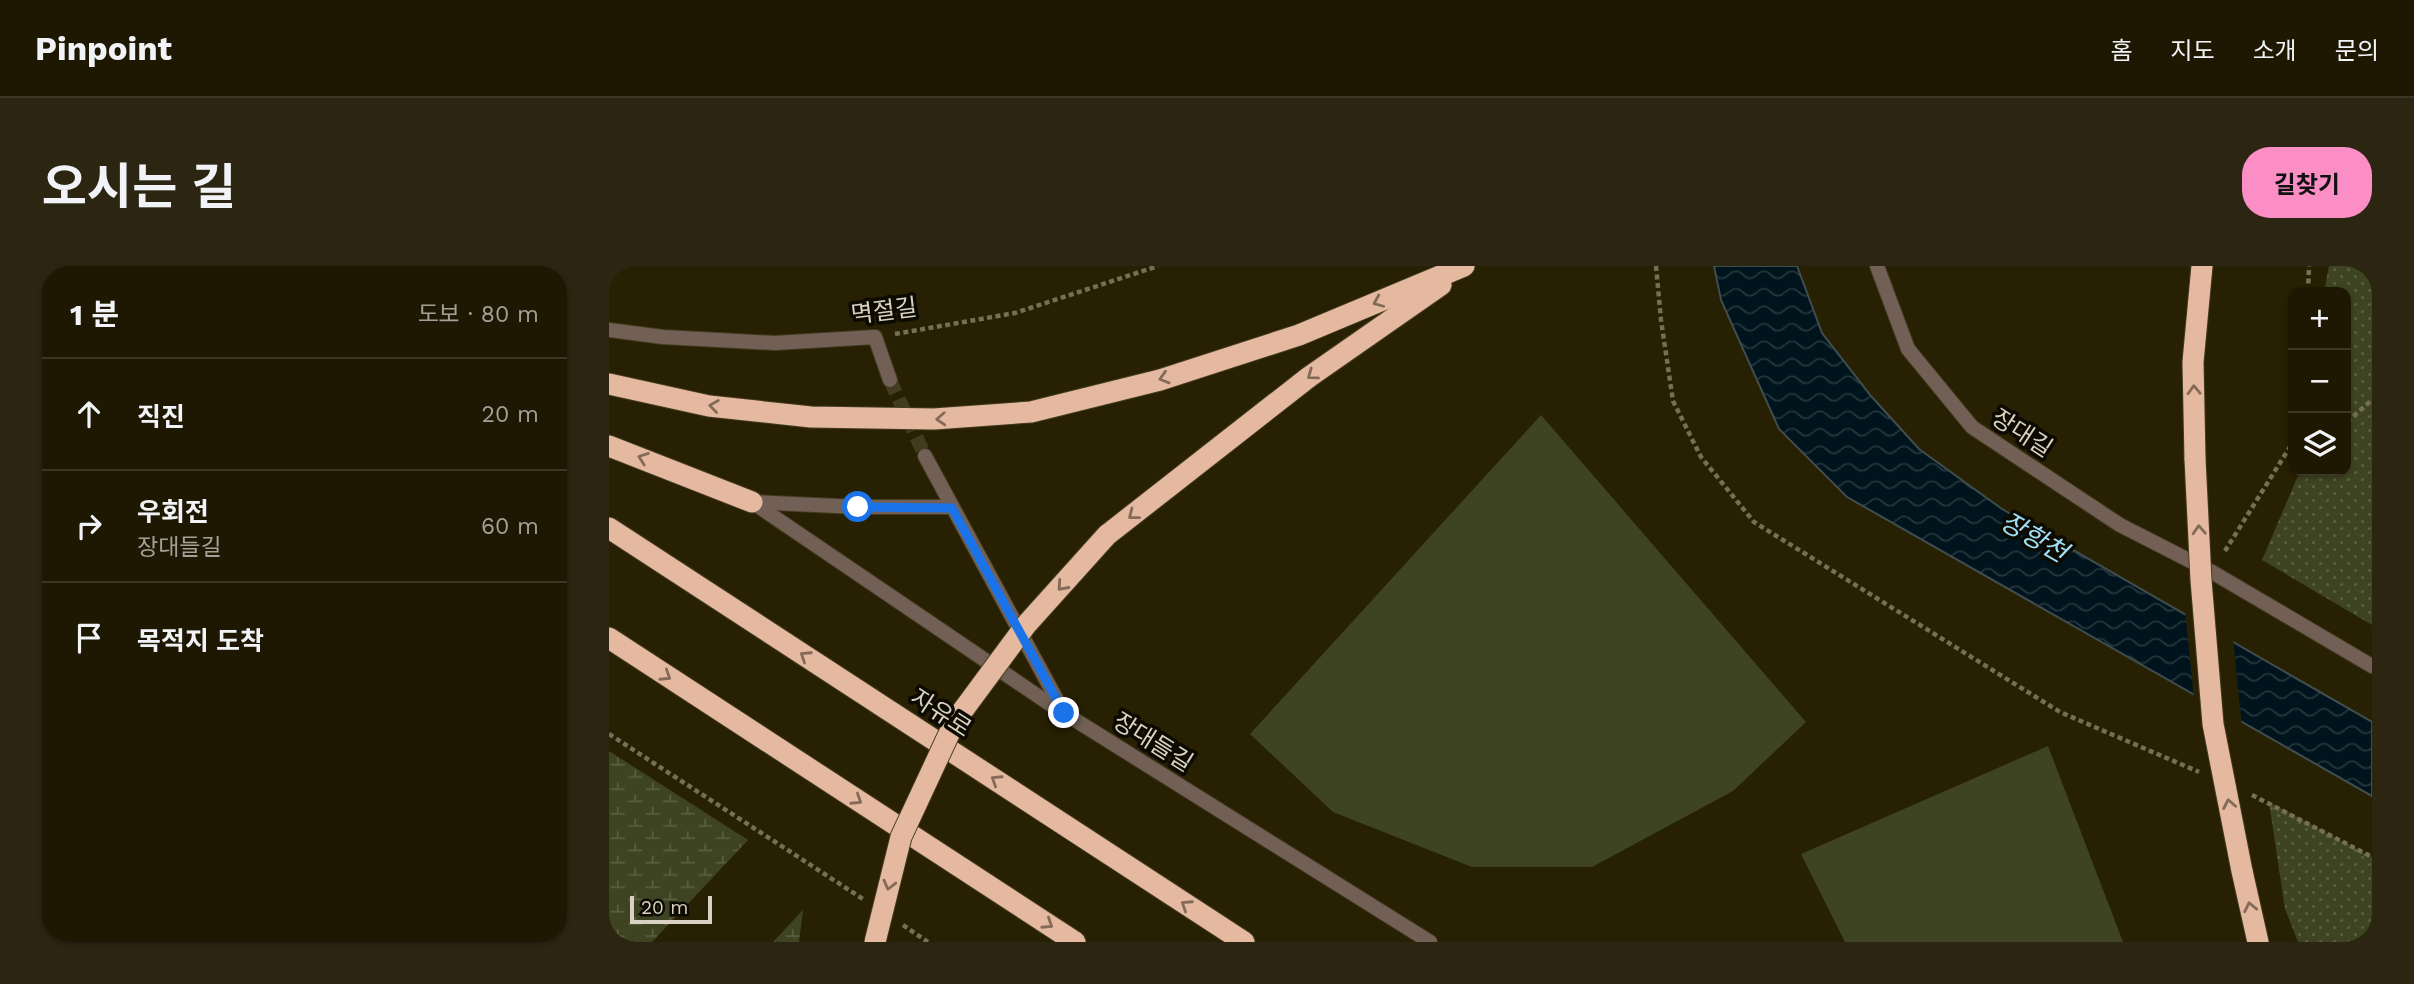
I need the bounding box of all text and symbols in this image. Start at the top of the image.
text: Pinpoint [35,29,172,68]
text: 홈 [2110,37,2132,65]
text: 지도 [2170,37,2215,65]
text: 소개 [2253,37,2297,65]
text: 문의 [2335,37,2379,65]
button: 길찾기 [2242,147,2372,218]
text: 오시는 길 [42,158,236,216]
map controls [2288,287,2351,476]
button: + [2288,287,2351,350]
street label: 멱절길 [849,293,919,329]
one-way arrow [1373,293,1385,307]
text: 1 분 [70,297,119,332]
text: 도보 · 80 m [418,301,539,328]
button: − [2288,350,2351,413]
one-way arrow [1307,367,1320,379]
one-way arrow [1158,370,1170,385]
one-way arrow [2186,385,2201,396]
icon: ahead [70,395,108,433]
one-way arrow [708,399,720,414]
text: 20 m [482,401,539,428]
text: 직진 [137,402,185,432]
street label: 장대길 [1987,403,2057,463]
one-way arrow [935,411,946,426]
button: layers [2288,413,2351,476]
one-way arrow [638,453,650,467]
route start [842,491,873,522]
text: 우회전 [137,497,209,527]
one-way arrow [1128,506,1140,519]
water label: 장항천 [1995,506,2075,569]
icon: right [70,507,108,545]
text: 60 m [481,513,539,540]
one-way arrow [2192,524,2207,535]
text: 장대들길 [137,534,222,561]
one-way arrow [1057,577,1070,590]
icon: arrive [70,619,108,657]
text: 목적지 도착 [137,626,264,656]
one-way arrow [800,651,813,664]
one-way arrow [658,667,671,680]
street label: 자유로 [906,683,976,743]
route end [1048,697,1079,728]
street label: 장대들길 [1108,707,1198,777]
one-way arrow [991,776,1004,789]
one-way arrow [849,791,862,804]
one-way arrow [2223,798,2238,810]
one-way arrow [883,879,897,891]
scale bar [630,893,712,925]
text: 20 m [641,896,688,919]
one-way arrow [1181,900,1194,913]
one-way arrow [2244,901,2258,913]
one-way arrow [1040,916,1053,929]

